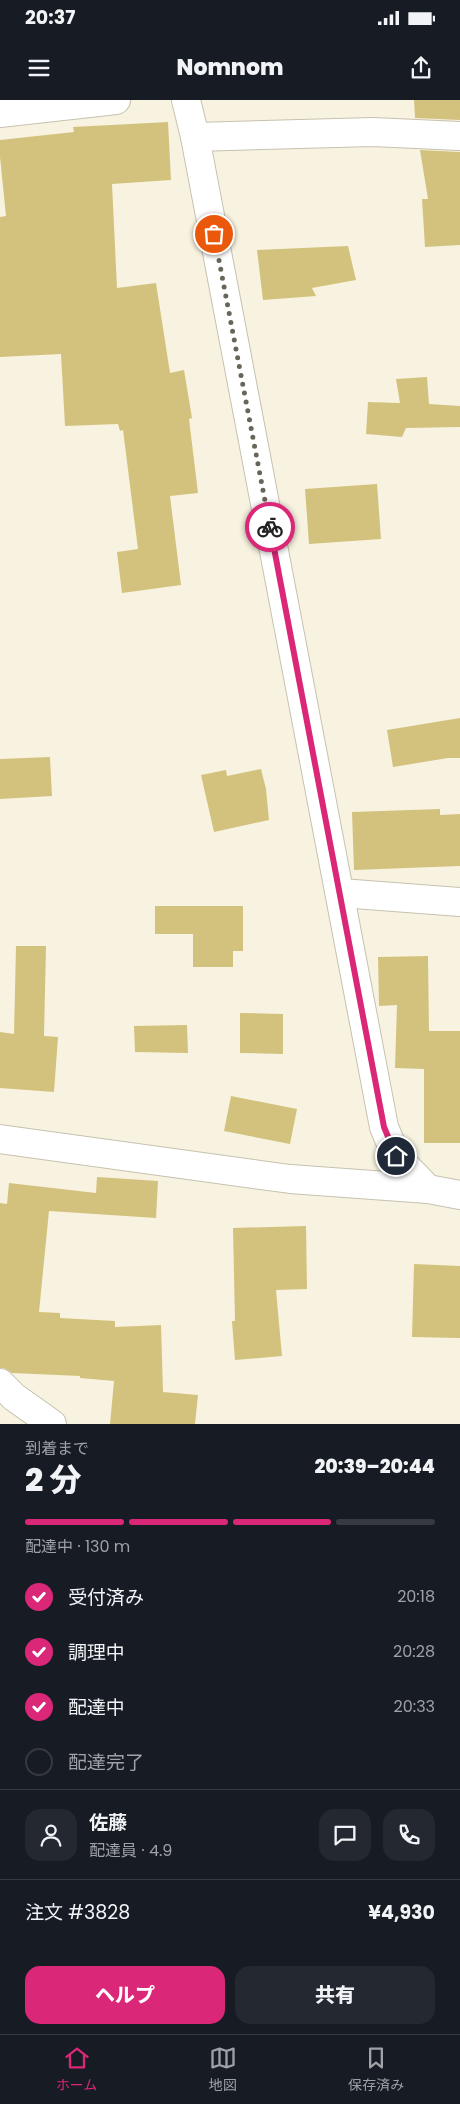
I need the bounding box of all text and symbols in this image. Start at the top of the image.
text: 20:37 [25,4,75,31]
text: Nomnom [177,52,283,83]
icon: menu [25,54,53,82]
icon: share [407,54,435,82]
pin [193,213,235,255]
icon: bag [200,220,228,248]
courier [245,502,295,552]
icon: bike [256,513,284,541]
pin [375,1135,417,1177]
icon: home [382,1142,410,1170]
text: 到着まで [25,1437,89,1460]
text: 20:39–20:44 [314,1453,435,1480]
text: 2 分 [25,1457,81,1502]
text: 配達中 · 130 m [25,1535,130,1558]
icon: check [25,1583,53,1611]
text: 受付済み [68,1584,144,1611]
text: 20:18 [397,1585,435,1608]
icon: check [25,1638,53,1666]
text: 調理中 [68,1639,125,1666]
text: 20:28 [393,1640,435,1663]
icon: check [25,1693,53,1721]
text: 配達中 [68,1694,125,1721]
text: 20:33 [393,1695,435,1718]
text: 配達完了 [68,1749,144,1776]
button: person [25,1809,77,1861]
text: 佐藤 [89,1809,127,1836]
button: chat [319,1809,371,1861]
button: phone [383,1809,435,1861]
text: 配達員 · 4.9 [89,1839,172,1862]
text: 注文 #3828 [25,1899,130,1926]
text: ¥4,930 [368,1899,435,1926]
button: ヘルプ [25,1966,225,2024]
button: 共有 [235,1966,435,2024]
tab: ホーム [56,2044,97,2096]
tab: 地図 [209,2044,237,2096]
tab: 保存済み [348,2044,404,2096]

